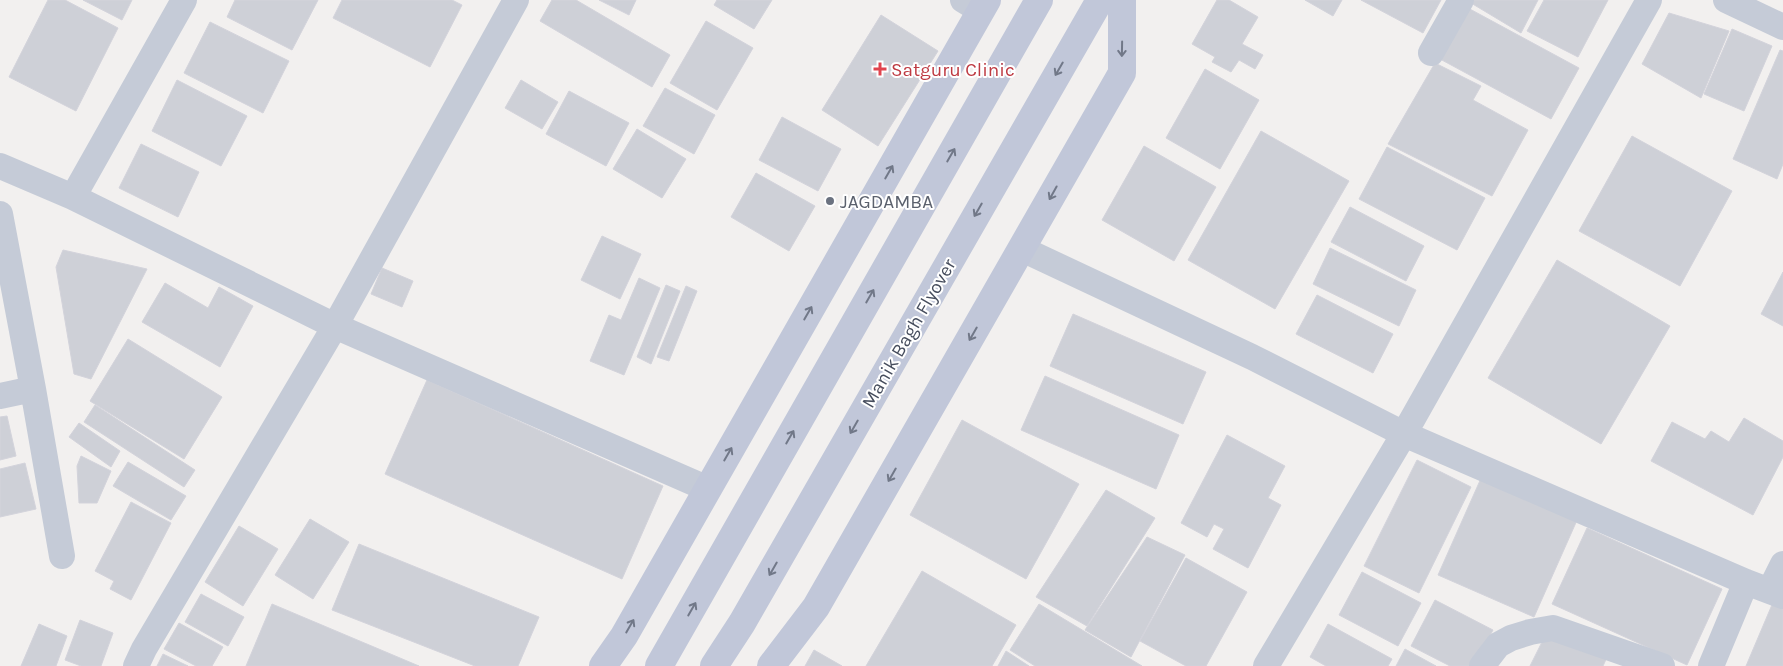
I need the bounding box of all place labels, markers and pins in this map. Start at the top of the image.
place label: Satguru Clinic [891,59,1015,81]
marker: Satguru Clinic [873,62,887,76]
place label: JAGDAMBA [840,191,933,213]
marker: JAGDAMBA [824,195,836,207]

